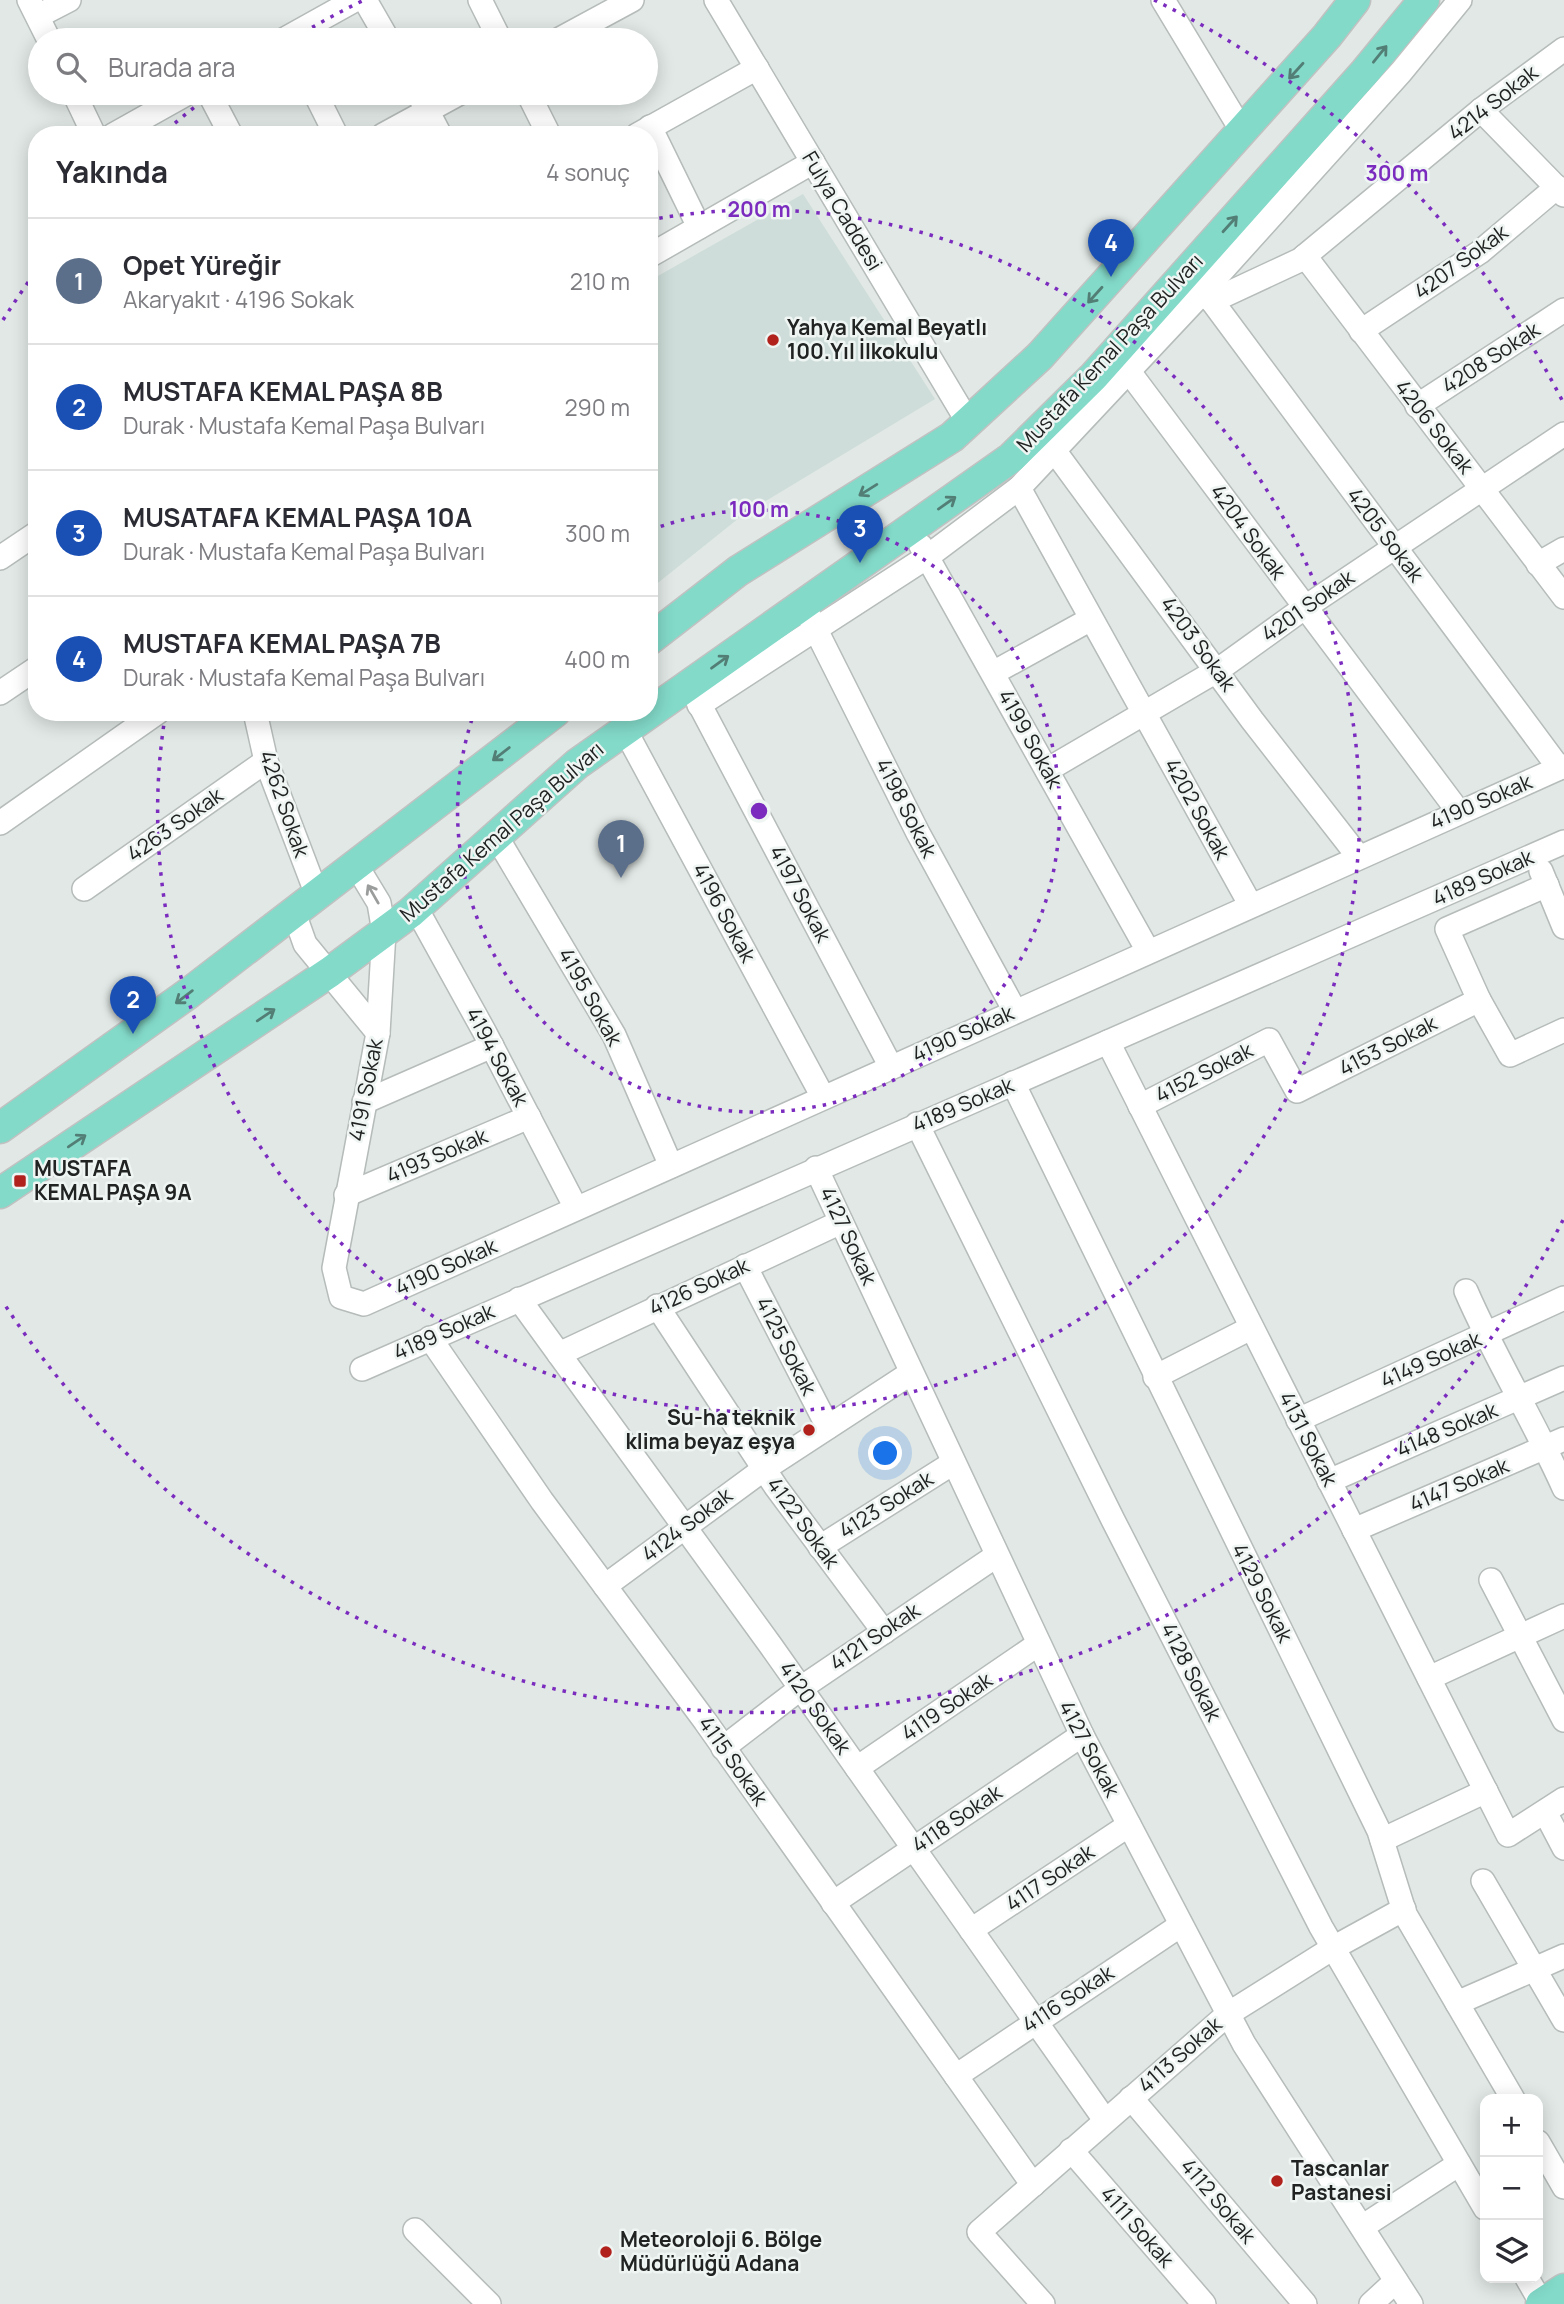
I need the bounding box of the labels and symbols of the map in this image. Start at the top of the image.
one-way arrow [1373,45,1388,63]
street label: 4214 Sokak [1442,58,1544,146]
one-way arrow [1287,62,1304,79]
street label: Fulya Caddesi [796,146,889,275]
text: 300 m [1366,159,1428,187]
text: 200 m [727,195,791,223]
one-way arrow [1222,215,1238,233]
street label: 4207 Sokak [1408,217,1514,305]
pin: 4 [1088,219,1134,277]
street label: Mustafa Kemal Paşa Bulvarı [1010,247,1209,458]
one-way arrow [1087,286,1103,304]
place label: Yahya Kemal Beyatlı 100.Yıl İlkokulu [787,313,987,365]
street label: 4208 Sokak [1436,315,1545,399]
marker: Yahya Kemal Beyatlı 100.Yıl İlkokulu [765,332,781,348]
street label: 4206 Sokak [1389,374,1481,480]
street label: 4204 Sokak [1205,478,1293,585]
street label: 4205 Sokak [1341,482,1431,588]
one-way arrow [858,483,878,497]
text: 100 m [729,495,789,523]
one-way arrow [937,496,956,510]
pin: 3 [837,505,883,563]
street label: 4201 Sokak [1255,563,1360,647]
street label: 4203 Sokak [1155,590,1243,697]
one-way arrow [710,655,729,669]
street label: 4199 Sokak [992,684,1070,793]
street label: Mustafa Kemal Paşa Bulvarı [393,735,609,928]
street label: 4262 Sokak [254,746,317,861]
one-way arrow [492,746,510,761]
street label: 4198 Sokak [870,753,944,862]
street label: 4202 Sokak [1159,753,1237,864]
street label: 4190 Sokak [1425,767,1537,835]
street label: 4263 Sokak [121,781,228,868]
centre of rings [747,799,771,823]
pin: 1 [598,820,644,878]
street label: 4197 Sokak [764,840,838,947]
street label: 4189 Sokak [1428,842,1538,912]
street label: 4196 Sokak [687,858,763,968]
one-way arrow [366,884,380,904]
street label: 4195 Sokak [552,943,630,1051]
pin: 2 [110,976,156,1034]
one-way arrow [175,989,194,1004]
street label: 4190 Sokak [907,998,1018,1068]
street label: 4194 Sokak [460,1002,536,1111]
one-way arrow [256,1008,275,1022]
street label: 4153 Sokak [1334,1008,1442,1082]
street label: 4152 Sokak [1150,1035,1258,1109]
street label: 4191 Sokak [341,1036,389,1143]
street label: 4189 Sokak [907,1070,1018,1138]
street label: 4193 Sokak [382,1121,492,1189]
one-way arrow [67,1134,86,1149]
place label: MUSTAFA KEMAL PAŞA 9A [34,1154,192,1206]
marker: MUSTAFA KEMAL PAŞA 9A [12,1173,28,1189]
street label: 4127 Sokak [814,1182,884,1290]
street label: 4190 Sokak [390,1231,501,1301]
street label: 4126 Sokak [644,1250,754,1322]
street label: 4125 Sokak [750,1292,824,1400]
street label: 4189 Sokak [389,1296,499,1366]
street label: 4149 Sokak [1376,1324,1486,1394]
street label: 4131 Sokak [1273,1387,1345,1491]
street label: 4148 Sokak [1392,1395,1502,1463]
place label: Su-ha teknik klima beyaz eşya [626,1403,796,1455]
marker: Su-ha teknik klima beyaz eşya [801,1422,817,1438]
your location [868,1436,902,1470]
street label: 4147 Sokak [1405,1450,1513,1518]
street label: 4123 Sokak [833,1464,938,1544]
street label: 4122 Sokak [761,1471,847,1574]
street label: 4124 Sokak [635,1481,738,1567]
street label: 4129 Sokak [1226,1538,1300,1647]
street label: 4121 Sokak [824,1595,925,1677]
street label: 4128 Sokak [1155,1618,1229,1726]
street label: 4120 Sokak [774,1655,858,1760]
street label: 4119 Sokak [896,1665,998,1747]
street label: 4127 Sokak [1053,1696,1127,1802]
street label: 4115 Sokak [693,1710,775,1811]
street label: 4118 Sokak [906,1777,1007,1859]
street label: 4117 Sokak [1000,1837,1100,1917]
street label: 4116 Sokak [1016,1958,1119,2038]
street label: 4113 Sokak [1131,2010,1228,2098]
street label: 4112 Sokak [1175,2152,1263,2249]
place label: Tascanlar Pastanesi [1291,2154,1392,2206]
marker: Tascanlar Pastanesi [1269,2173,1285,2189]
street label: 4111 Sokak [1095,2180,1181,2273]
place label: Meteoroloji 6. Bölge Müdürlüğü Adana [620,2225,822,2277]
marker: Meteoroloji 6. Bölge Müdürlüğü Adana [598,2244,614,2260]

